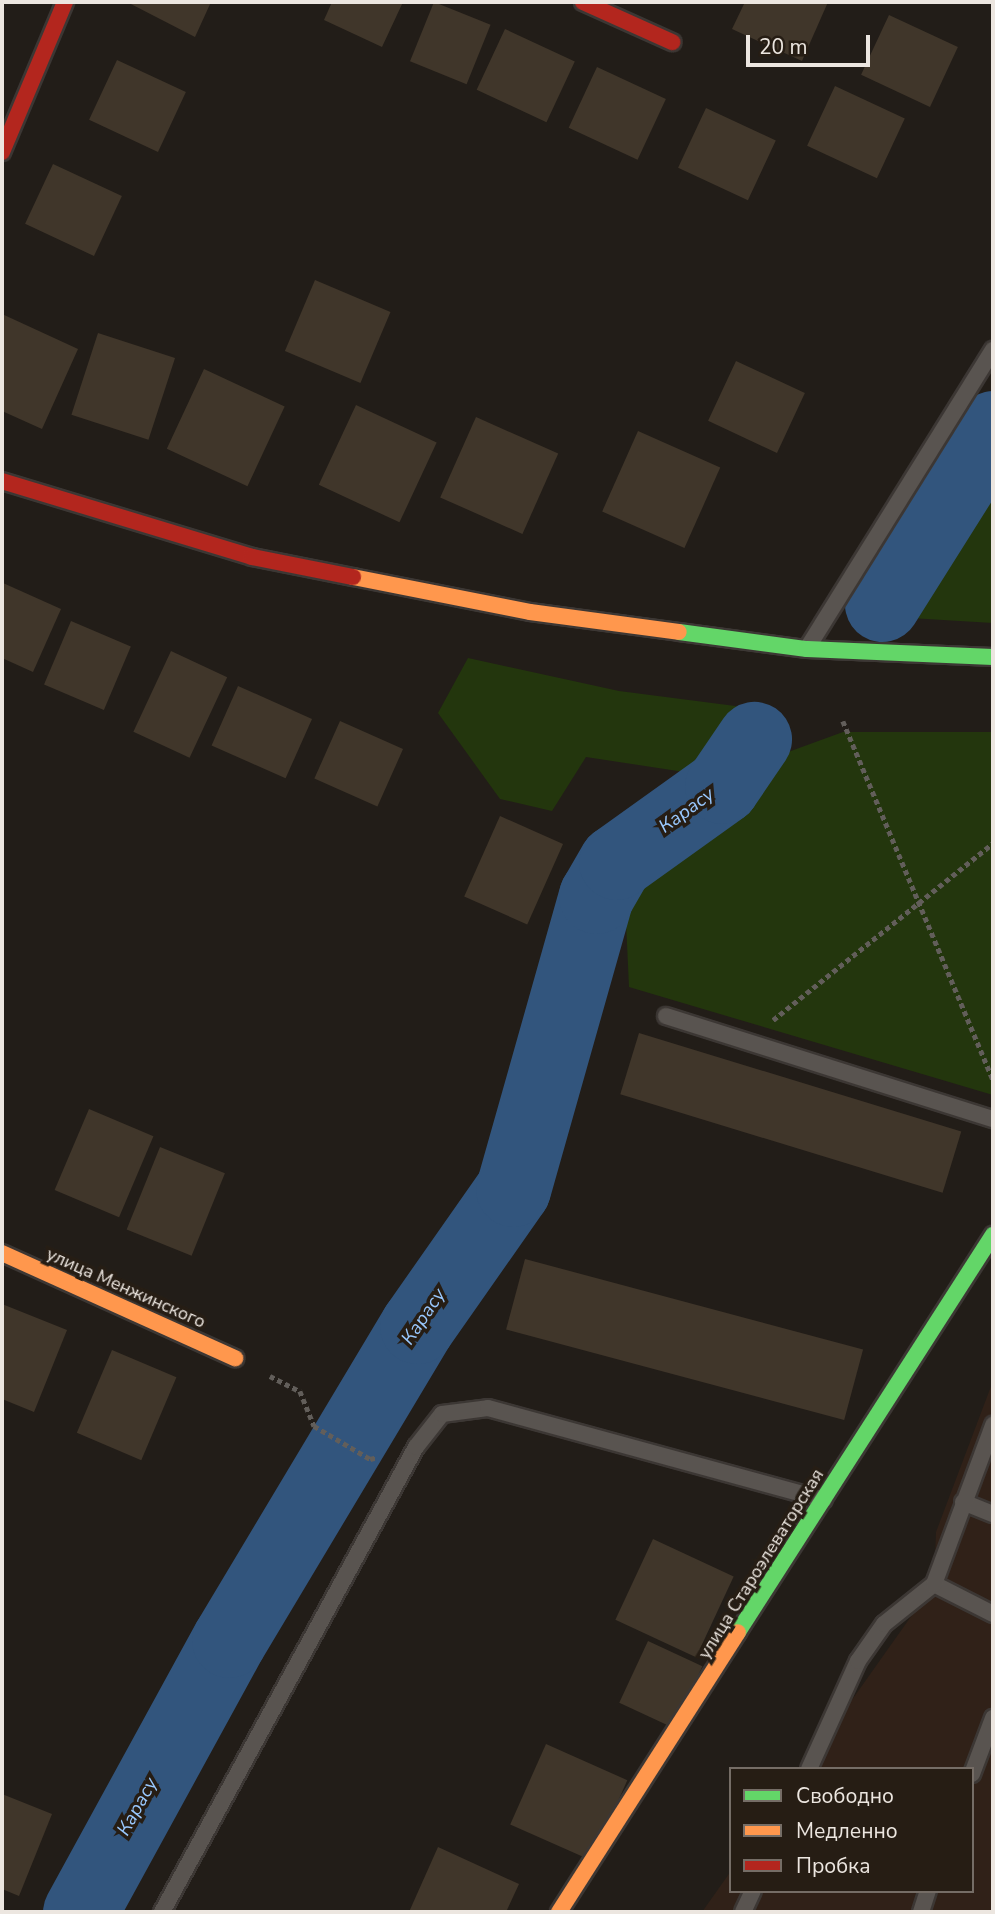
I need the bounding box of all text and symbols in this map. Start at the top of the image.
scale bar [750,21,874,65]
text: 20 m [759,33,808,61]
water label: Карасу [655,783,719,839]
street label: улица Менжинского [43,1243,209,1333]
water label: Карасу [397,1285,451,1349]
street label: улица Староэлеваторская [694,1465,828,1663]
legend [729,1767,974,1893]
water label: Карасу [113,1774,163,1840]
text: Свободно [796,1782,894,1810]
text: Медленно [796,1817,898,1845]
text: Пробка [796,1852,870,1880]

